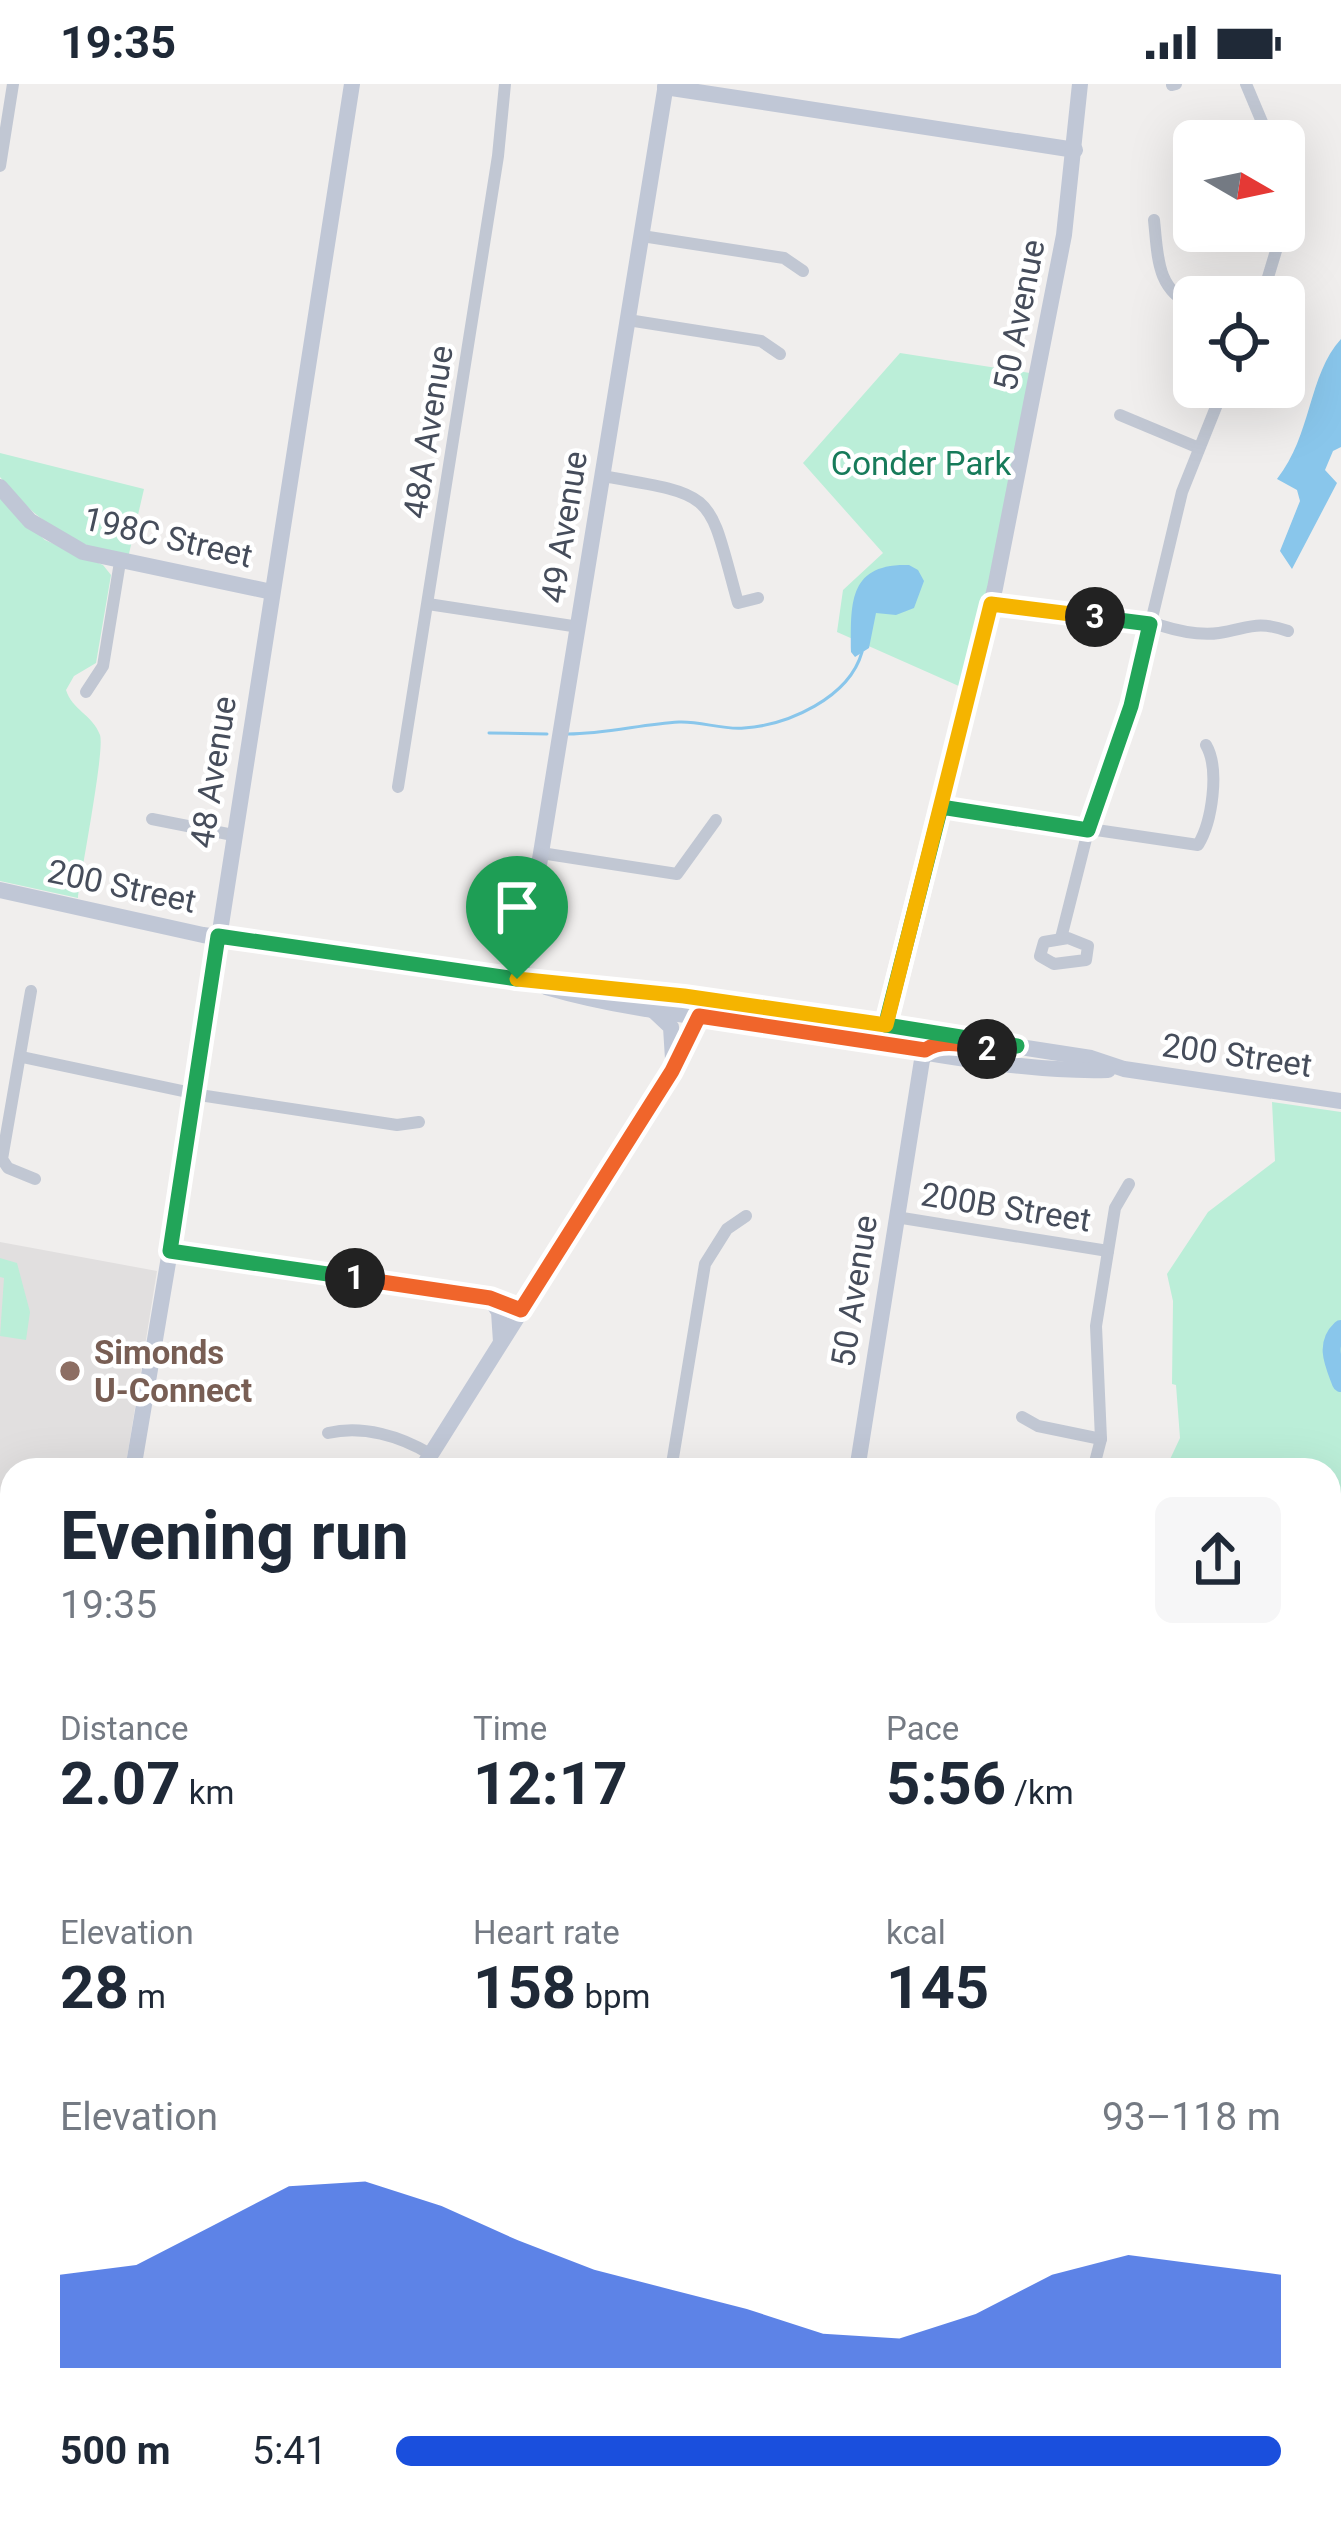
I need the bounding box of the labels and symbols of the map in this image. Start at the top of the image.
north arrow [1173,120,1305,252]
street label: 50 Avenue [985,236,1053,394]
street label: 48A Avenue [395,343,461,521]
park label: Conder Park [831,444,1012,483]
street label: 49 Avenue [533,448,595,606]
street label: 198C Street [80,499,256,575]
pin: 3 [1065,587,1125,647]
street label: 48 Avenue [182,693,244,851]
street label: 200 Street [44,851,200,921]
pin [466,856,568,979]
pin: 2 [957,1019,1017,1079]
street label: 200 Street [1160,1025,1314,1085]
street label: 200B Street [918,1174,1094,1240]
street label: 50 Avenue [823,1212,885,1370]
pin: 1 [325,1248,385,1308]
place label: Simonds U-Connect [94,1333,252,1410]
marker: Simonds U-Connect [57,1358,83,1384]

